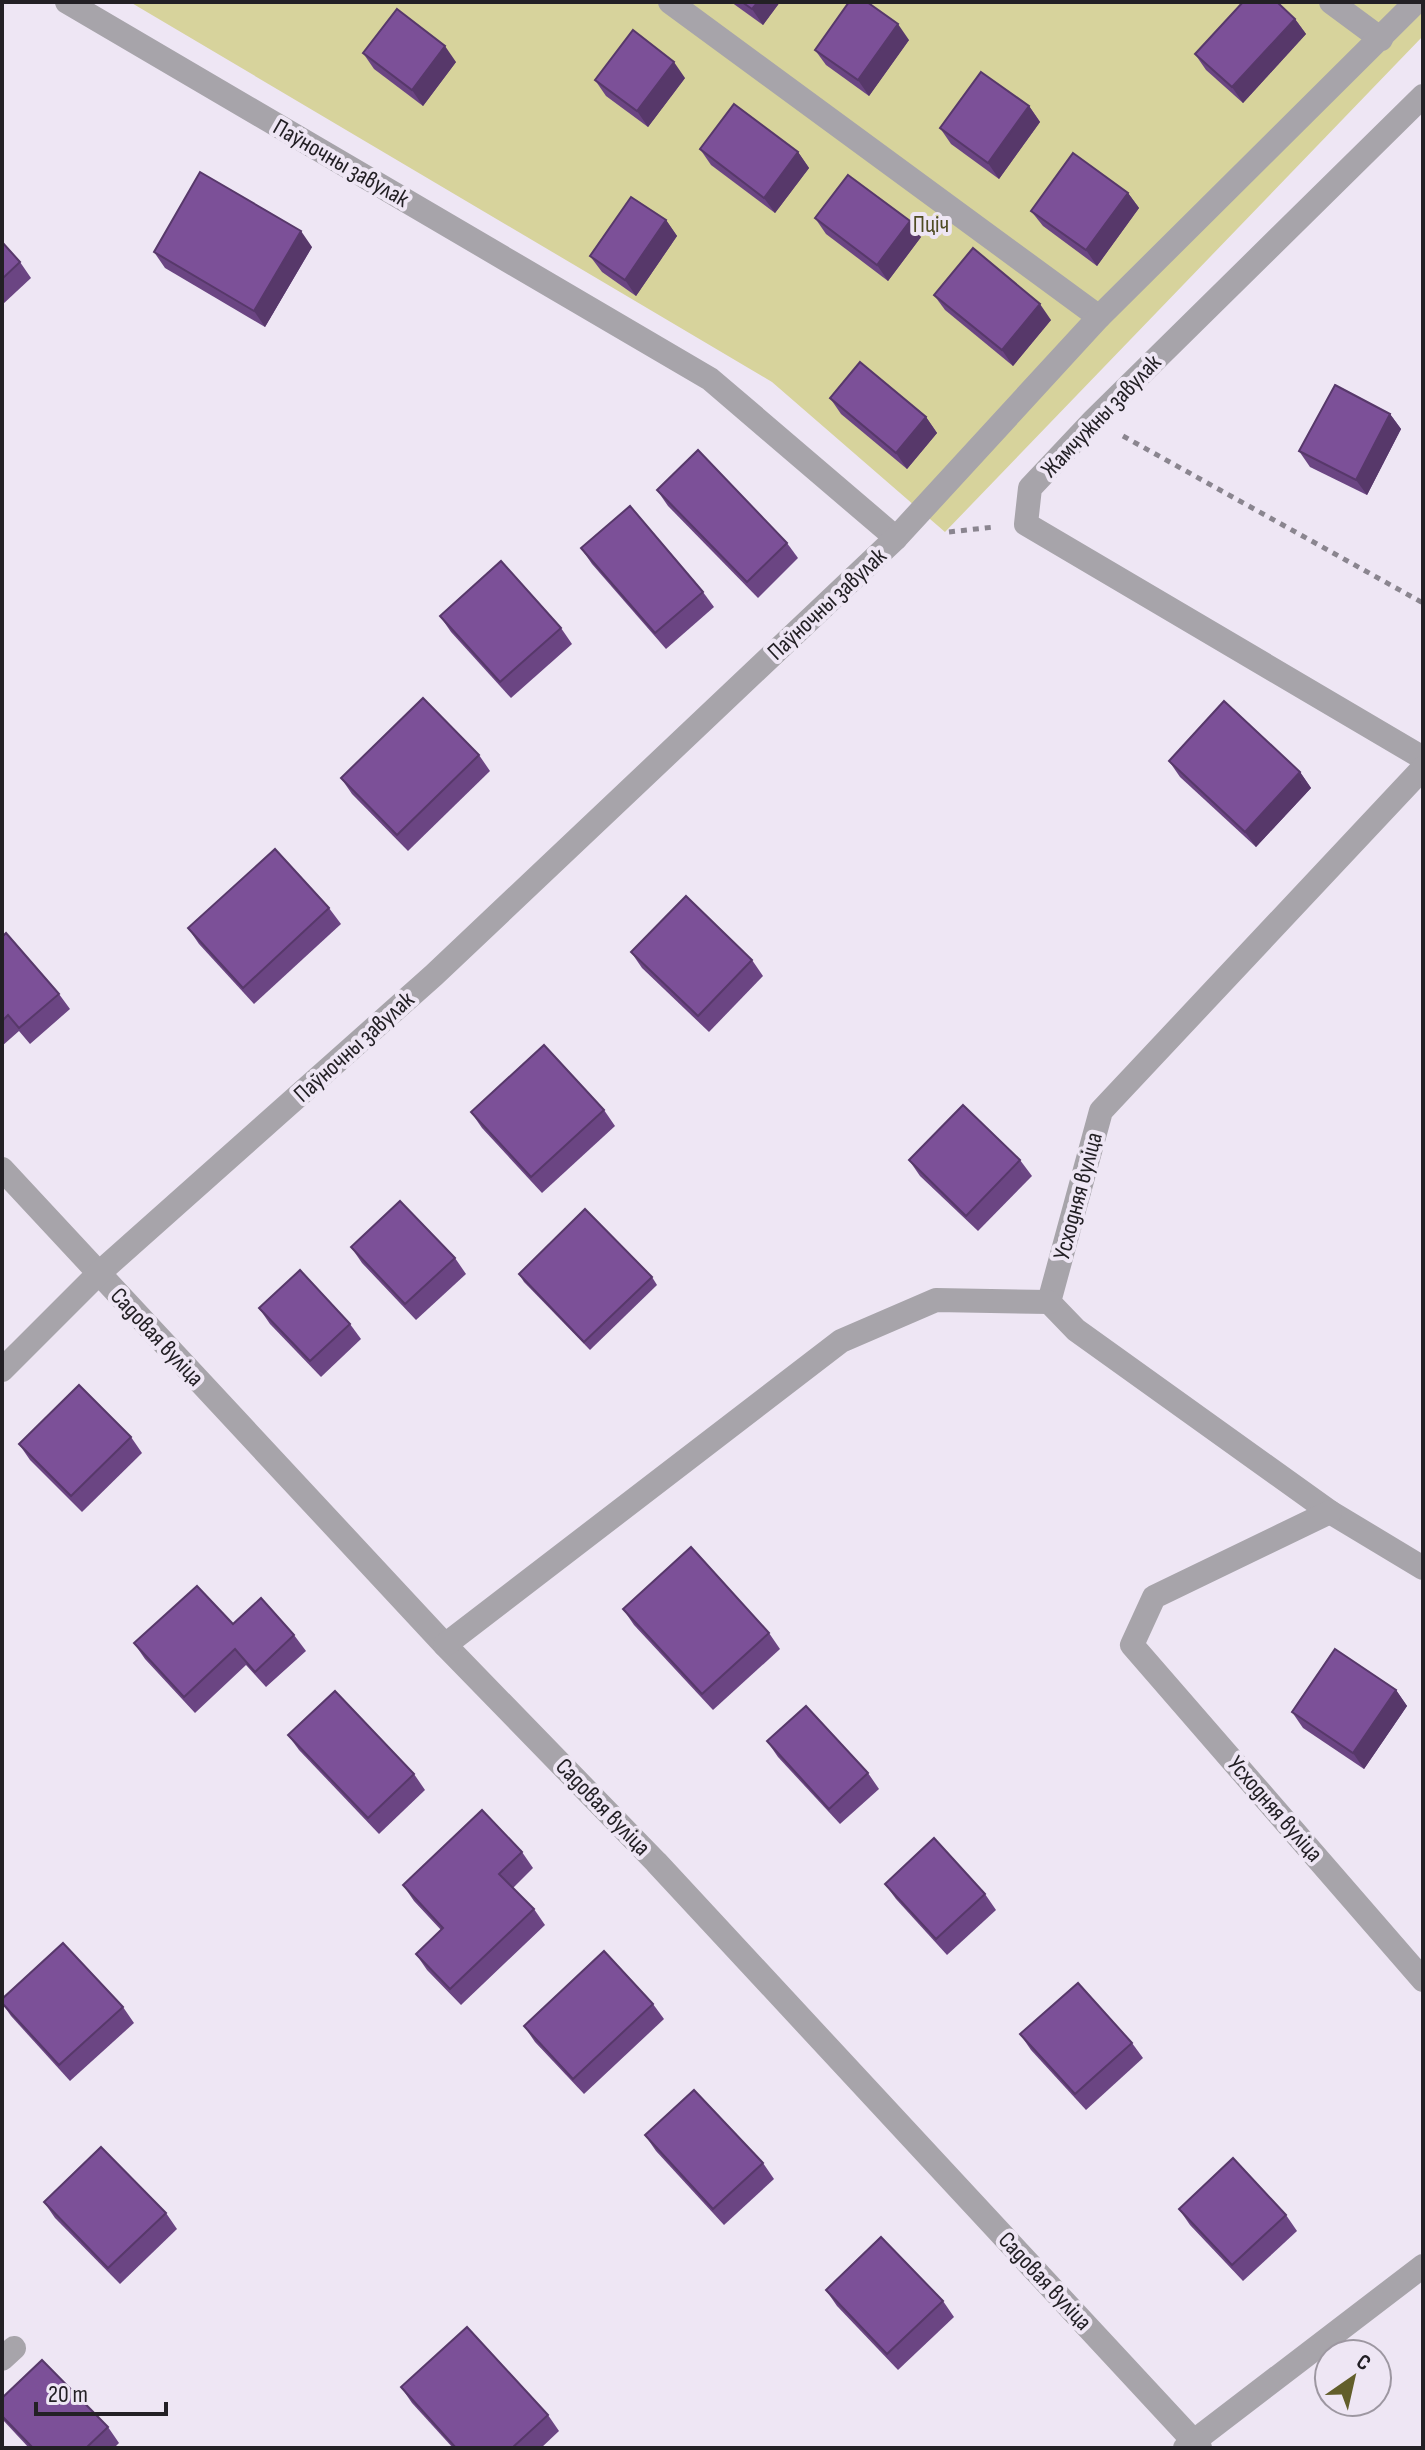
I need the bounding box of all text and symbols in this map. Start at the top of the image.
street label: Паўночны завулак [268,112,415,214]
park label: Пціч [913,210,949,239]
street label: Жамчужны завулак [1035,348,1168,484]
street label: Паўночны завулак [762,541,893,666]
street label: Паўночны завулак [288,985,421,1109]
street label: Усходняя вуліца [1047,1129,1109,1263]
street label: Садовая вуліца [104,1282,210,1392]
street label: Усходняя вуліца [1221,1750,1329,1868]
street label: Садовая вуліца [549,1752,657,1862]
street label: Садовая вуліца [992,2226,1098,2336]
north arrow [1313,2338,1393,2418]
text: С [1351,2348,1376,2377]
scale bar [36,2366,166,2416]
text: 20 m [48,2380,88,2409]

